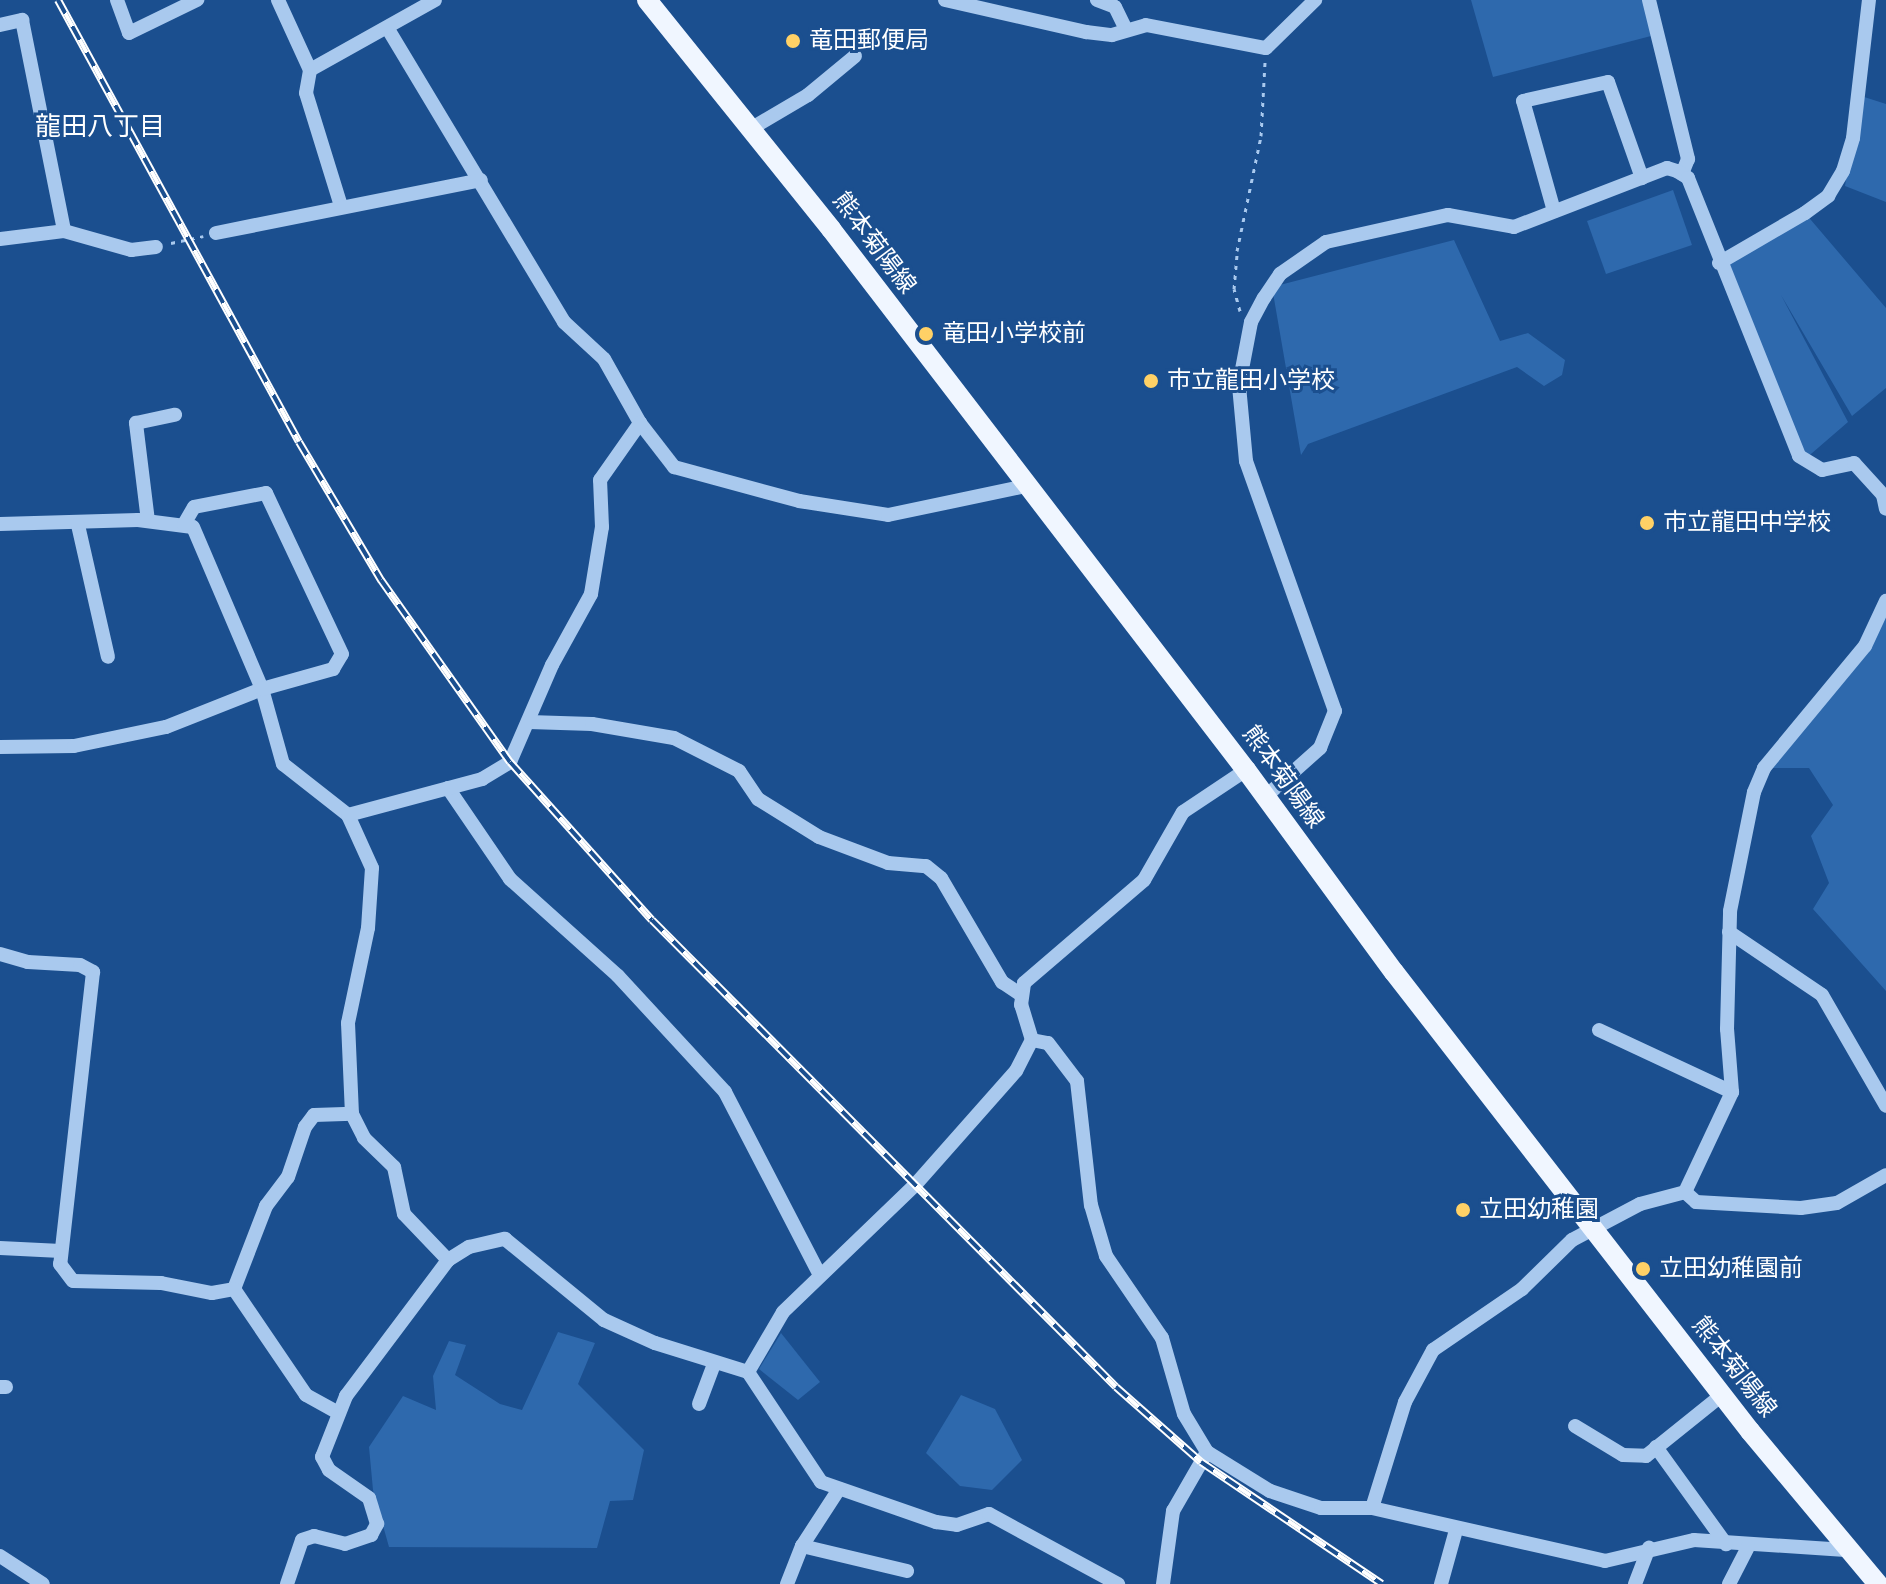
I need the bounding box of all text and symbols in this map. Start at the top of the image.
place label: 竜田郵便局 [809,27,929,55]
marker: 竜田郵便局 [784,32,802,50]
district label: 龍田八丁目 [35,111,165,143]
street label: 熊本菊陽線 [826,186,922,300]
place label: 竜田小学校前 [942,320,1086,348]
marker: 竜田小学校前 [917,325,935,343]
place label: 市立龍田小学校 [1167,367,1335,395]
marker: 市立龍田小学校 [1142,372,1160,390]
place label: 市立龍田中学校 [1663,509,1831,537]
marker: 市立龍田中学校 [1638,514,1656,532]
street label: 熊本菊陽線 [1236,720,1330,834]
place label: 立田幼稚園 [1479,1196,1599,1224]
marker: 立田幼稚園 [1454,1201,1472,1219]
place label: 立田幼稚園前 [1659,1255,1803,1283]
marker: 立田幼稚園前 [1634,1260,1652,1278]
street label: 熊本菊陽線 [1686,1311,1782,1423]

